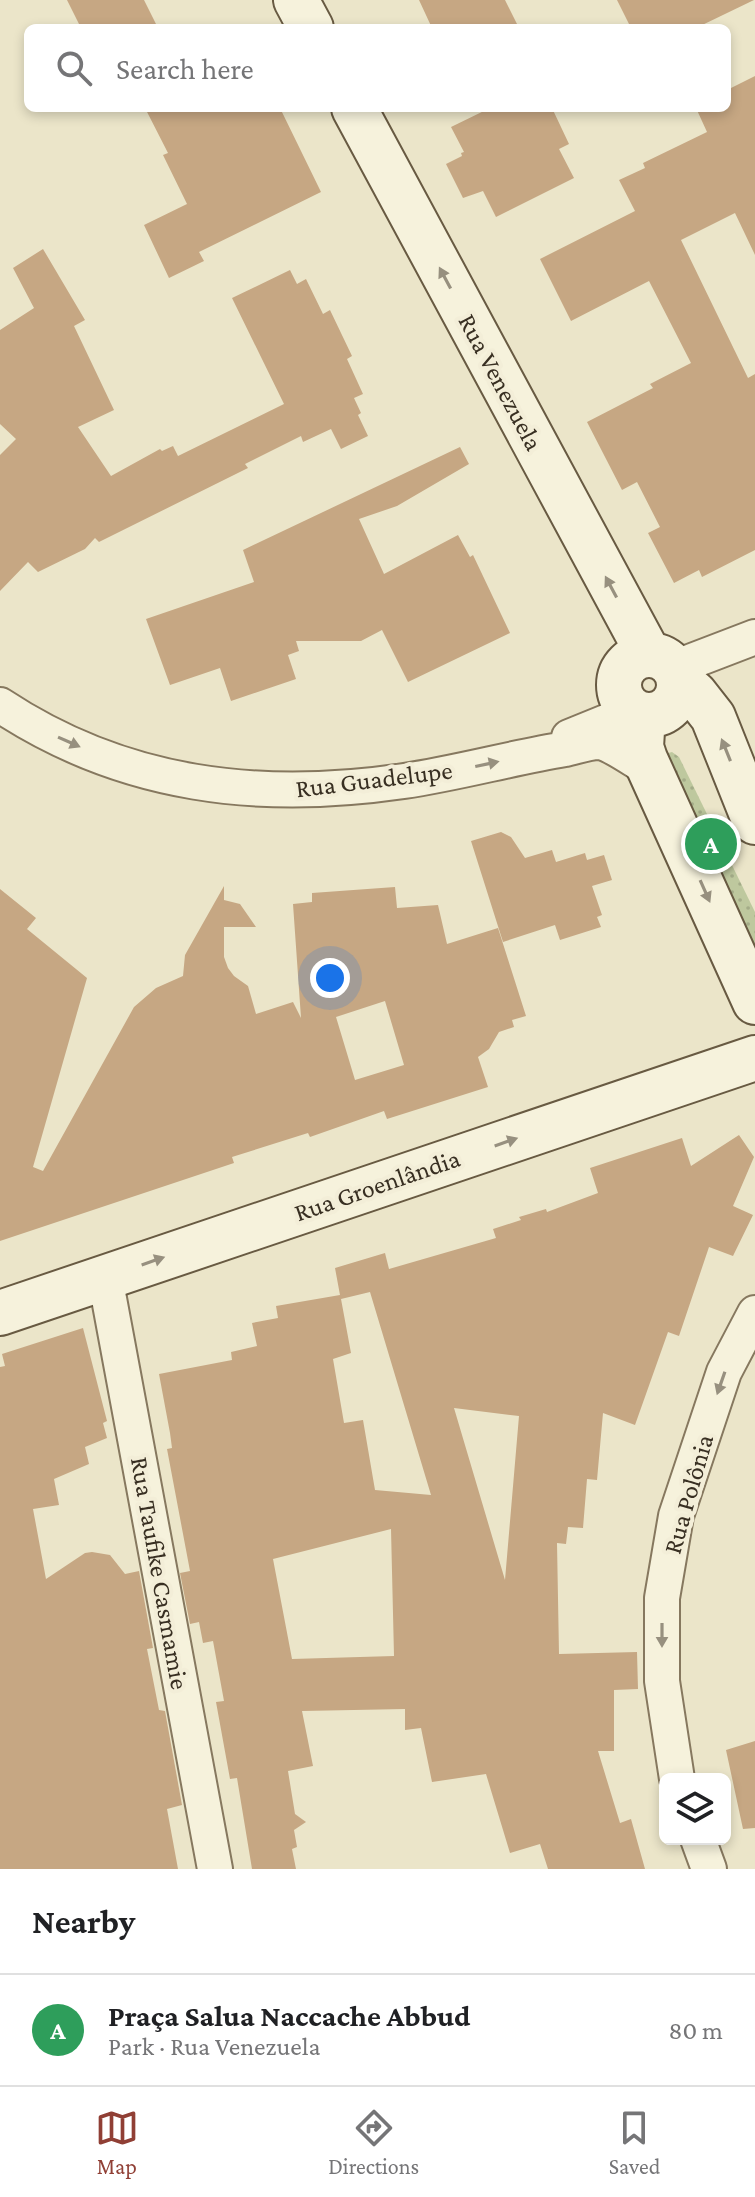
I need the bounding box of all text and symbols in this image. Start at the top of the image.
search box [24,24,731,112]
icon: search [52,46,96,90]
text: Search here [116,52,254,85]
one-way arrow [439,267,452,290]
street label: Rua Venezuela [452,309,549,455]
one-way arrow [604,575,617,598]
one-way arrow [57,735,80,749]
one-way arrow [719,738,732,762]
street label: Rua Guadelupe [294,755,454,804]
one-way arrow [475,757,500,770]
pin: A [685,814,737,874]
one-way arrow [698,879,711,903]
your location [310,958,350,998]
one-way arrow [494,1135,518,1147]
street label: Rua Groenlândia [290,1144,464,1227]
one-way arrow [142,1254,166,1266]
one-way arrow [714,1371,727,1395]
street label: Rua Polônia [658,1431,719,1557]
street label: Rua Taufike Casmamie [125,1454,194,1692]
one-way arrow [656,1623,668,1648]
map controls [659,1773,731,1845]
button: layers [659,1773,731,1845]
text: Nearby [32,1903,135,1940]
text: Praça Salua Naccache Abbud [108,1999,470,2032]
text: A [50,2016,66,2045]
text: 80 m [669,2016,723,2045]
text: Park · Rua Venezuela [108,2032,321,2061]
tab: Map [95,2106,139,2179]
tab: Directions [328,2106,419,2179]
tab: Saved [609,2106,660,2179]

